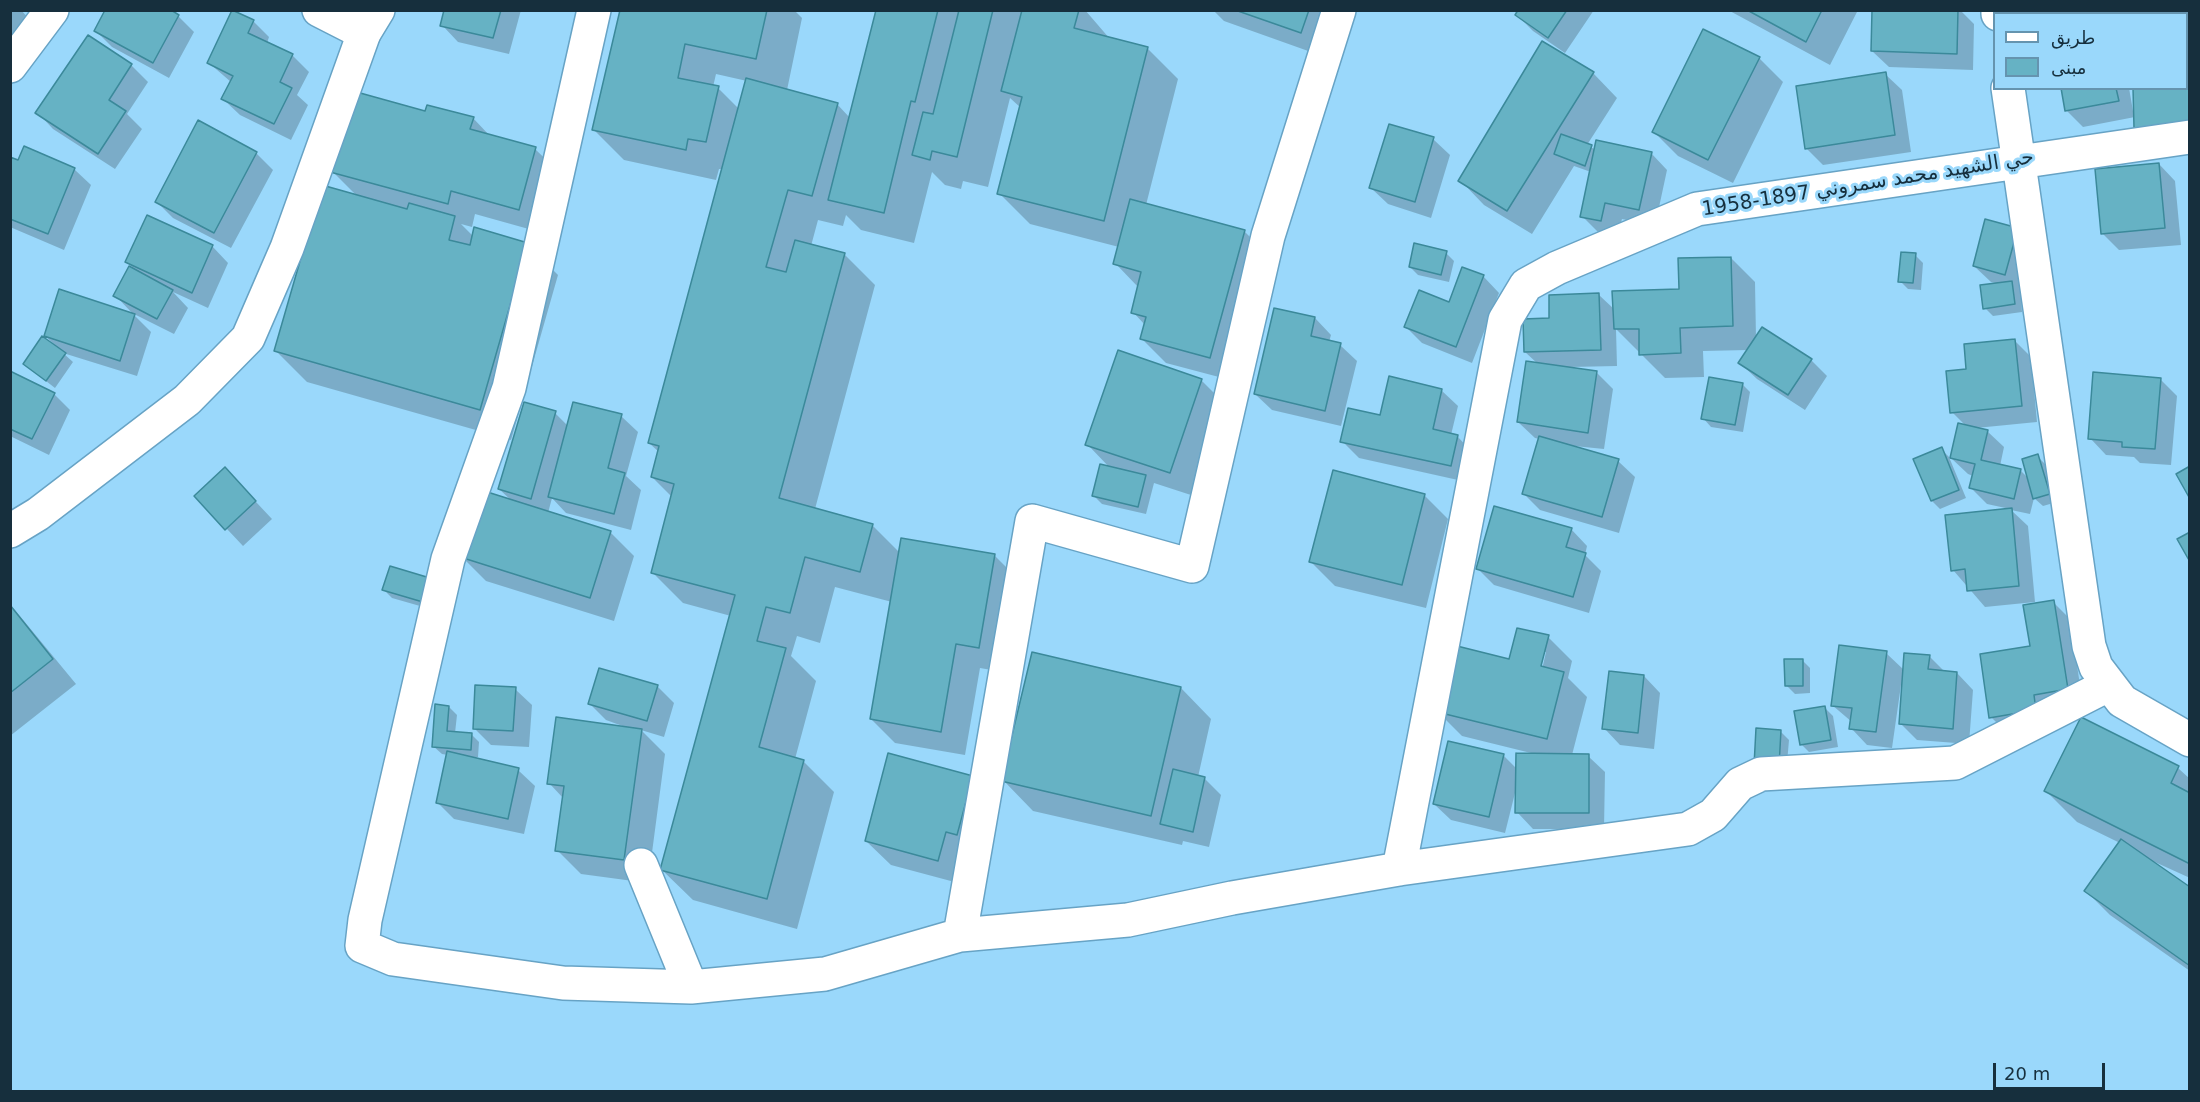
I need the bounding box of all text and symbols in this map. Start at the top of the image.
legend [1993,12,2188,90]
text: طريق [2051,27,2095,48]
text: مبنى [2051,57,2087,78]
street label: حي الشهيد محمد سمروني 1897-1958 [1700,146,2036,222]
scale bar [1996,1051,2108,1089]
text: 20 m [2004,1063,2050,1084]

